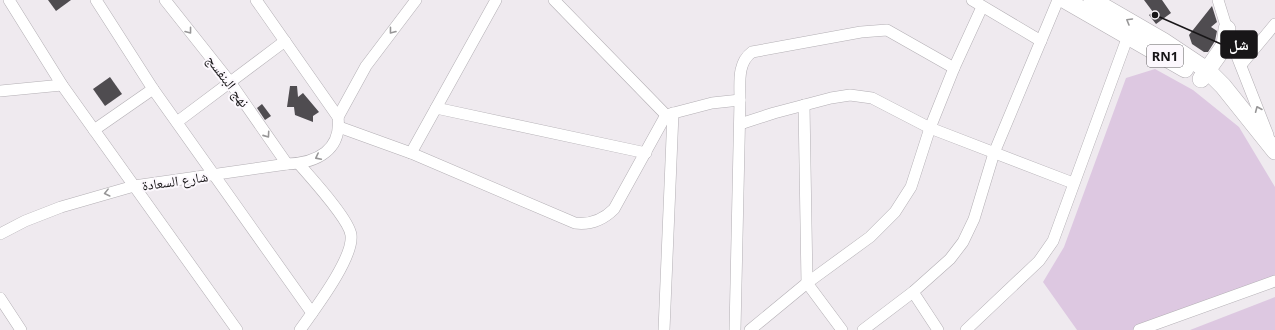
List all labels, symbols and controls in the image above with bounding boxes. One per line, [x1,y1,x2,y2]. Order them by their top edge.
one-way arrow [1126,19,1133,26]
one-way arrow [185,26,192,33]
one-way arrow [390,26,397,33]
callout: شل [1221,31,1257,58]
text: شل [1229,34,1249,54]
road number: RN1 [1147,45,1183,67]
street label: نهج البنفسج [202,51,254,111]
one-way arrow [1254,106,1262,113]
one-way arrow [262,131,270,138]
one-way arrow [314,152,322,160]
street label: شارع السعادة [141,166,209,196]
one-way arrow [104,189,111,197]

